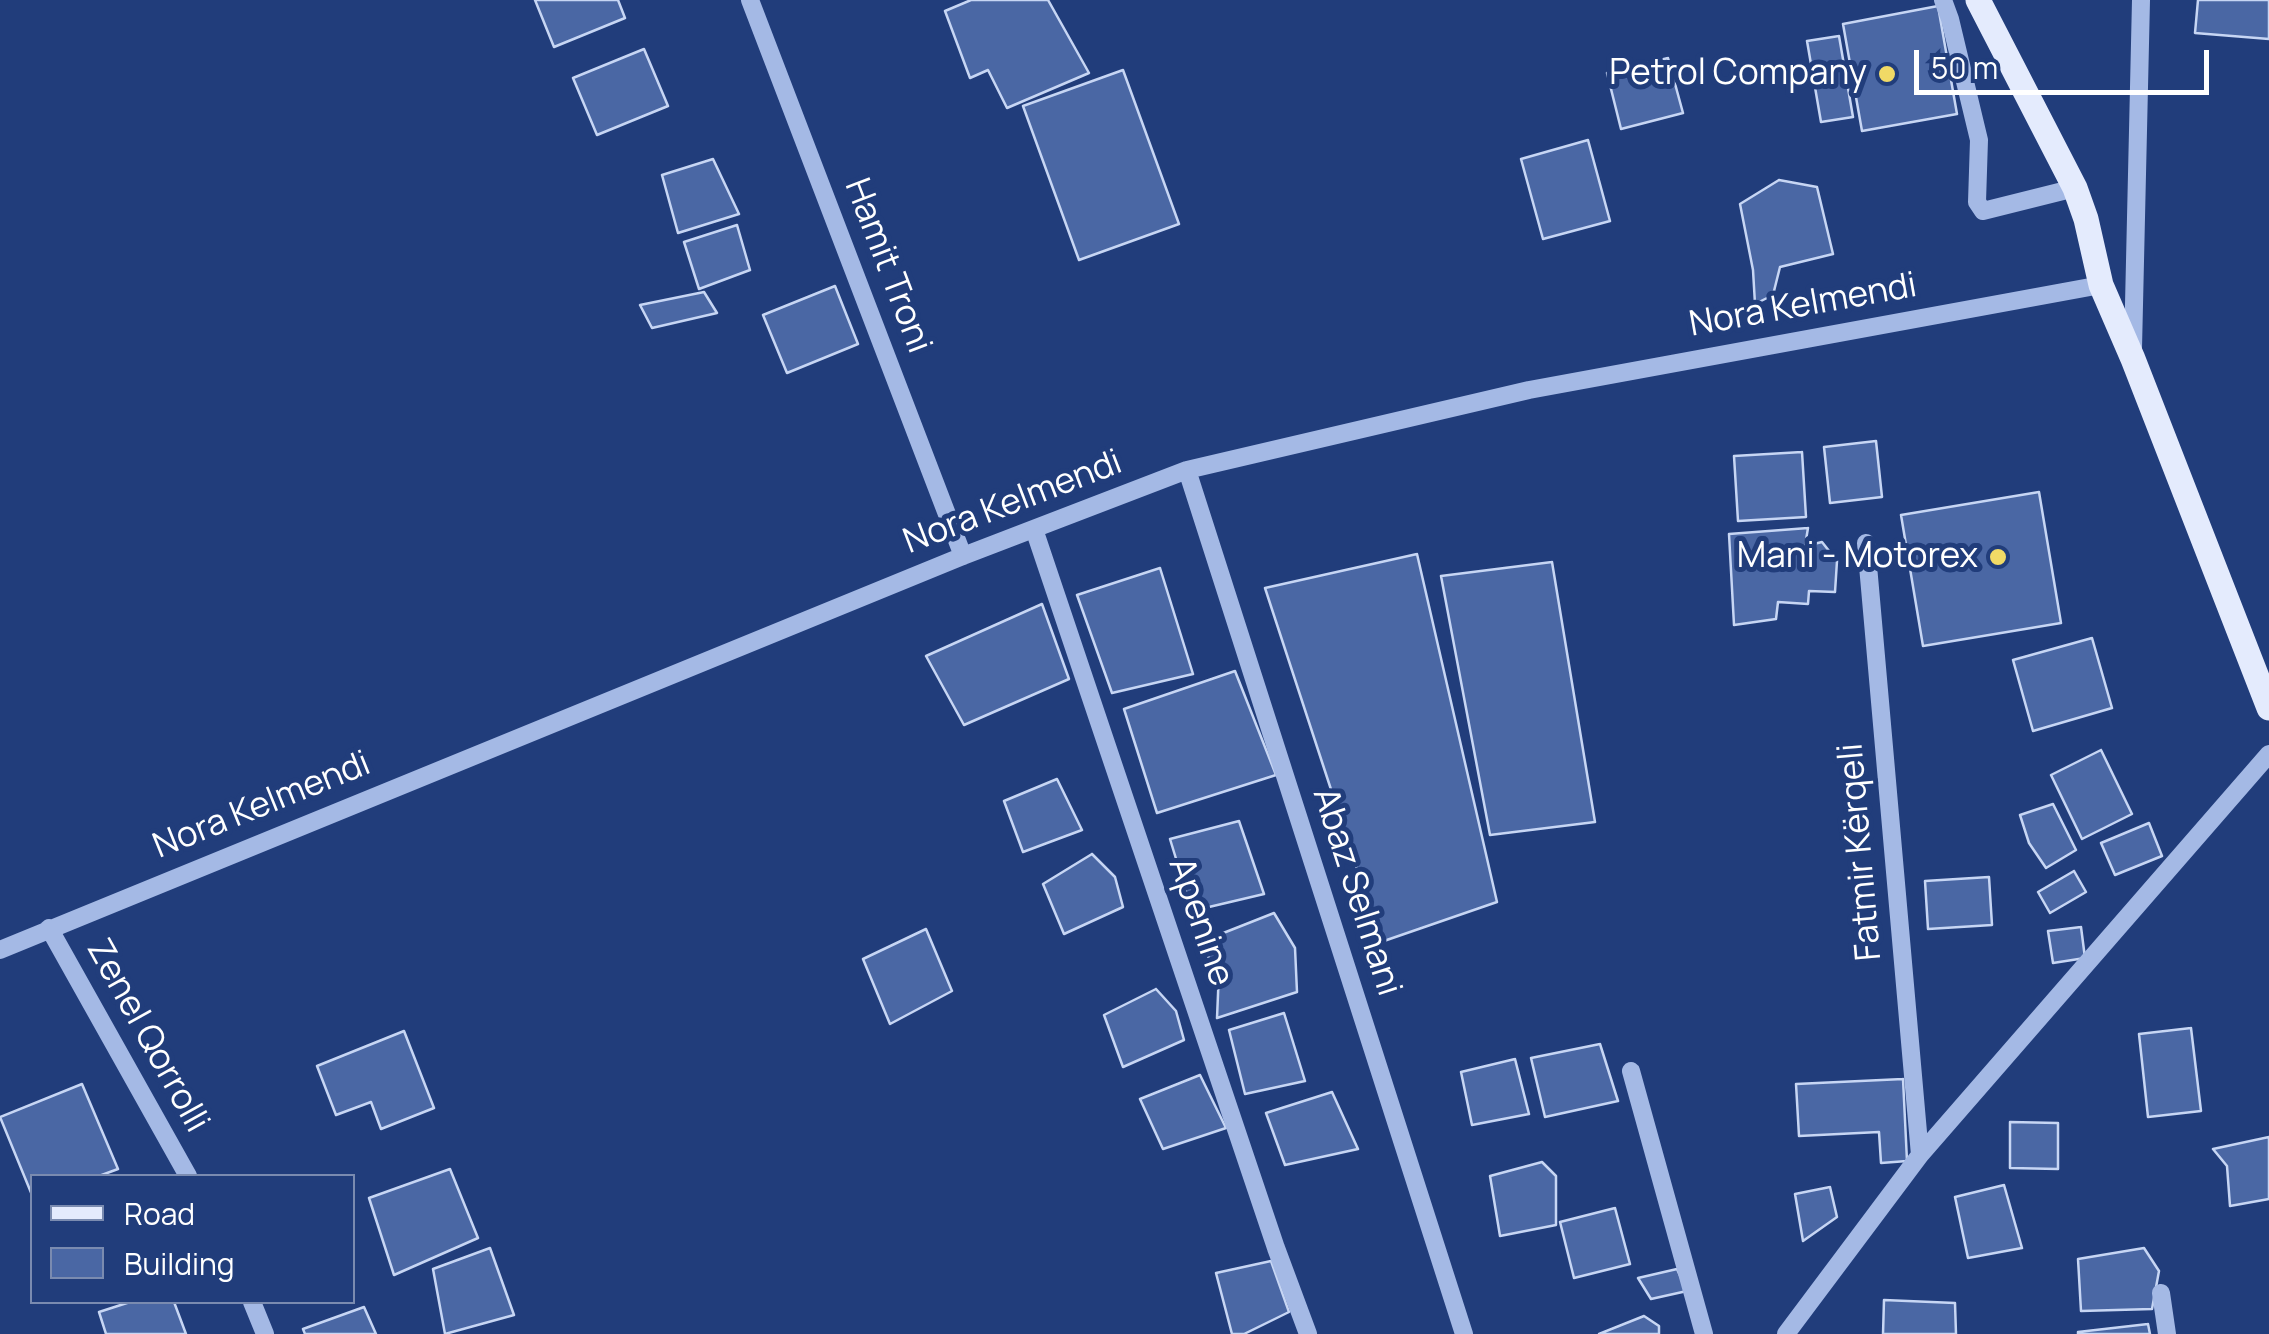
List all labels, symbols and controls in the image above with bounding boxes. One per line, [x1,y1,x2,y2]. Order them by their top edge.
scale bar [1919,30,2214,92]
text: 50 m [1931,47,1998,88]
place label: Petrol Company [1609,53,1867,95]
marker: Petrol Company [1876,63,1898,85]
street label: Hamit Troni [835,173,939,359]
street label: Nora Kelmendi [1686,265,1920,347]
street label: Nora Kelmendi [898,442,1128,564]
place label: Mani - Motorex [1737,536,1978,578]
marker: Mani - Motorex [1987,546,2009,568]
street label: Fatmir Kërqeli [1831,741,1891,963]
street label: Nora Kelmendi [147,743,377,869]
street label: Abaz Selmani [1303,783,1409,1001]
street label: Apenine [1159,852,1241,992]
street label: Zenel Qorrolli [77,932,217,1140]
legend [30,1174,355,1304]
text: Road [124,1193,195,1234]
text: Building [124,1243,235,1284]

